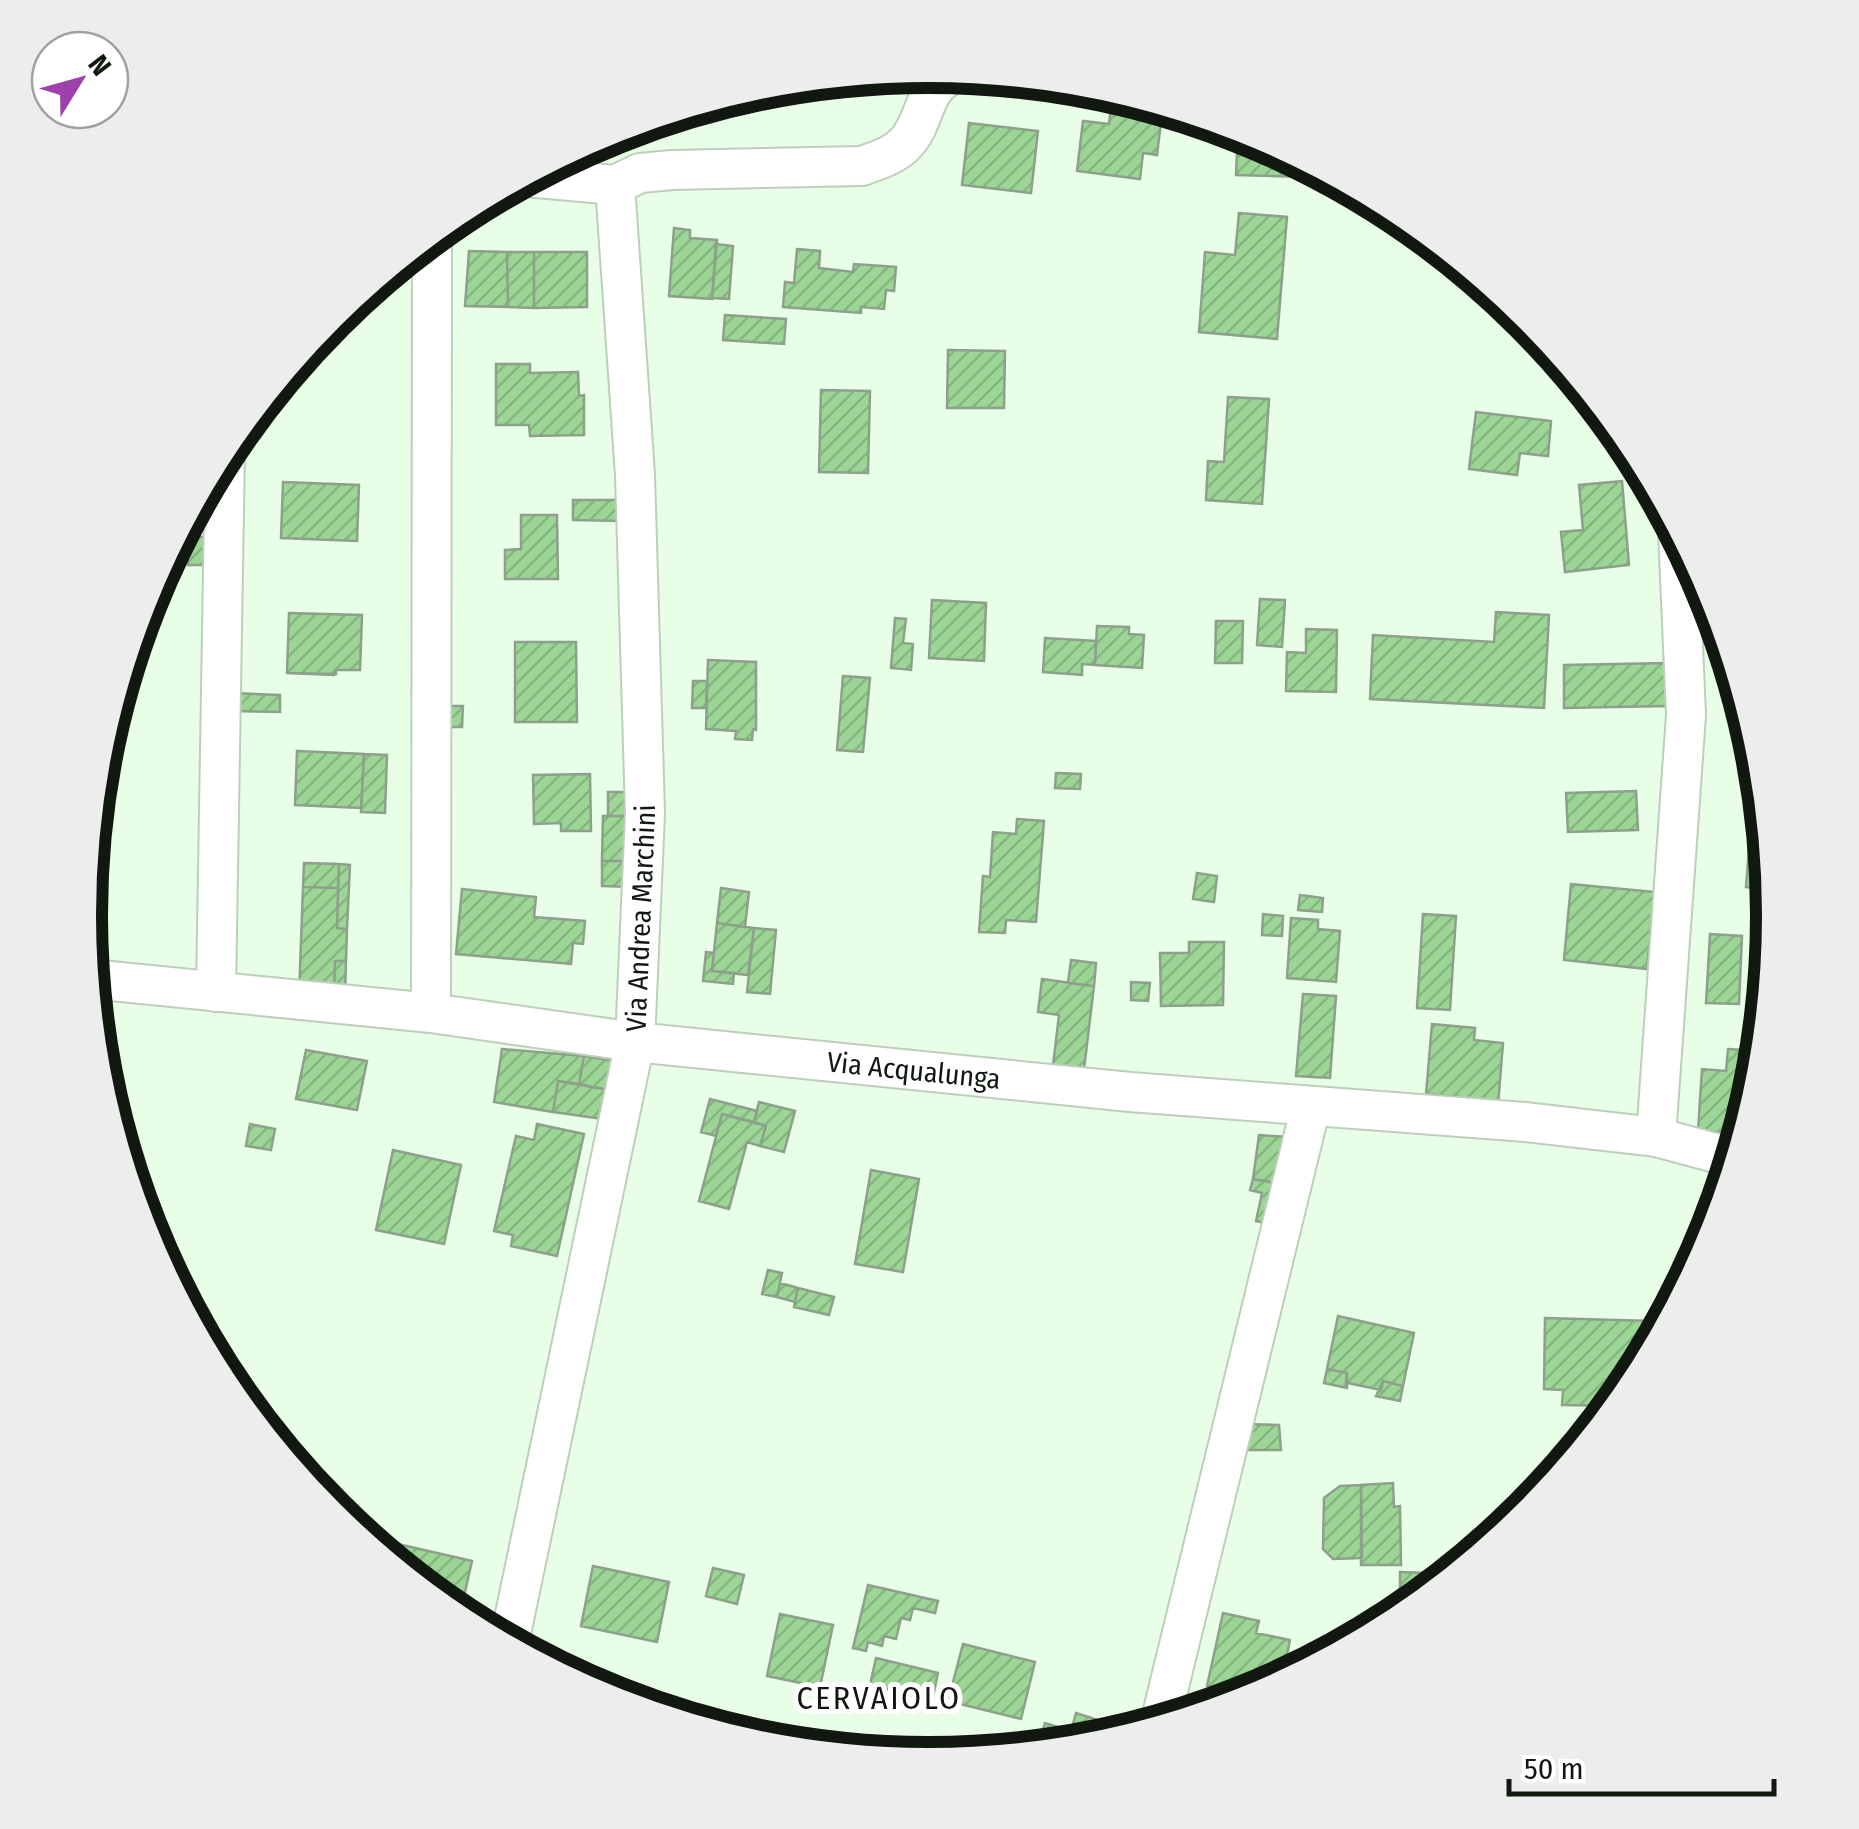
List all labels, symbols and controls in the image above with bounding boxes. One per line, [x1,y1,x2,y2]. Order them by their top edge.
north arrow [30,30,130,130]
text: N [81,49,118,82]
street label: Via Andrea Marchini [619,804,662,1033]
street label: Via Acqualunga [825,1045,1002,1096]
district label: CERVAIOLO [797,1679,961,1717]
scale bar [1509,1734,1774,1796]
text: 50 m [1524,1751,1584,1787]

